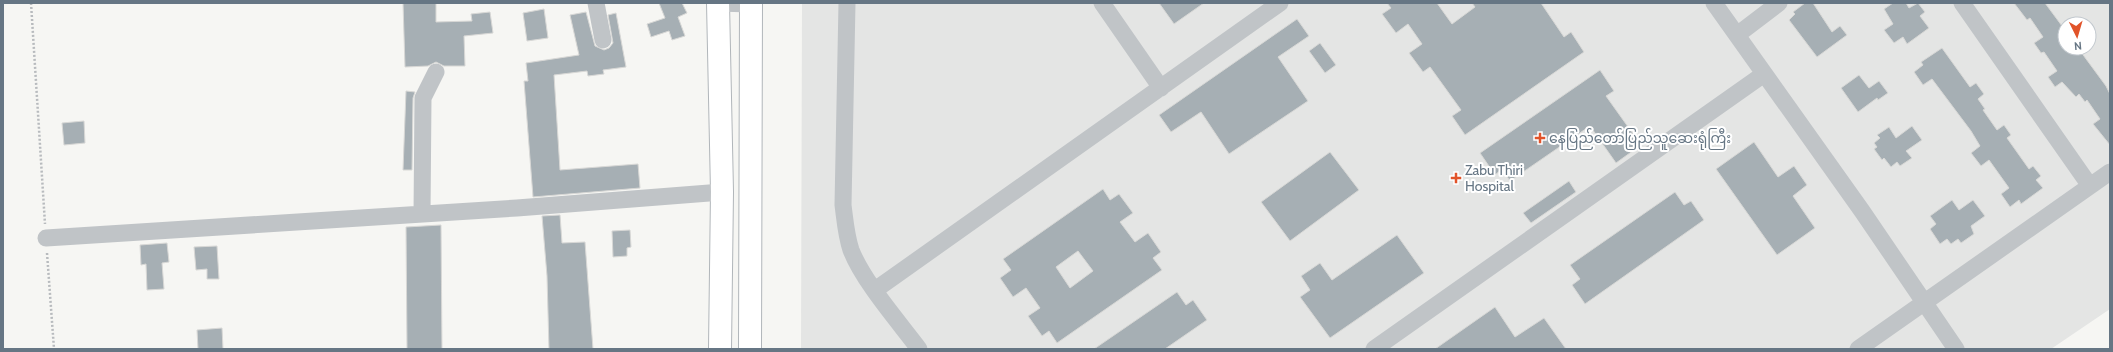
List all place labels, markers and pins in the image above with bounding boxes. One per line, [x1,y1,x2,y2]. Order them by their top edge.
place label: နေပြည်တော်ပြည်သူဆေးရုံကြီး [1549,128,1731,150]
marker: နေပြည်တော်ပြည်သူဆေးရုံကြီး [1534,132,1546,144]
place label: Zabu Thiri Hospital [1465,161,1523,195]
marker: Zabu Thiri Hospital [1450,172,1462,184]

